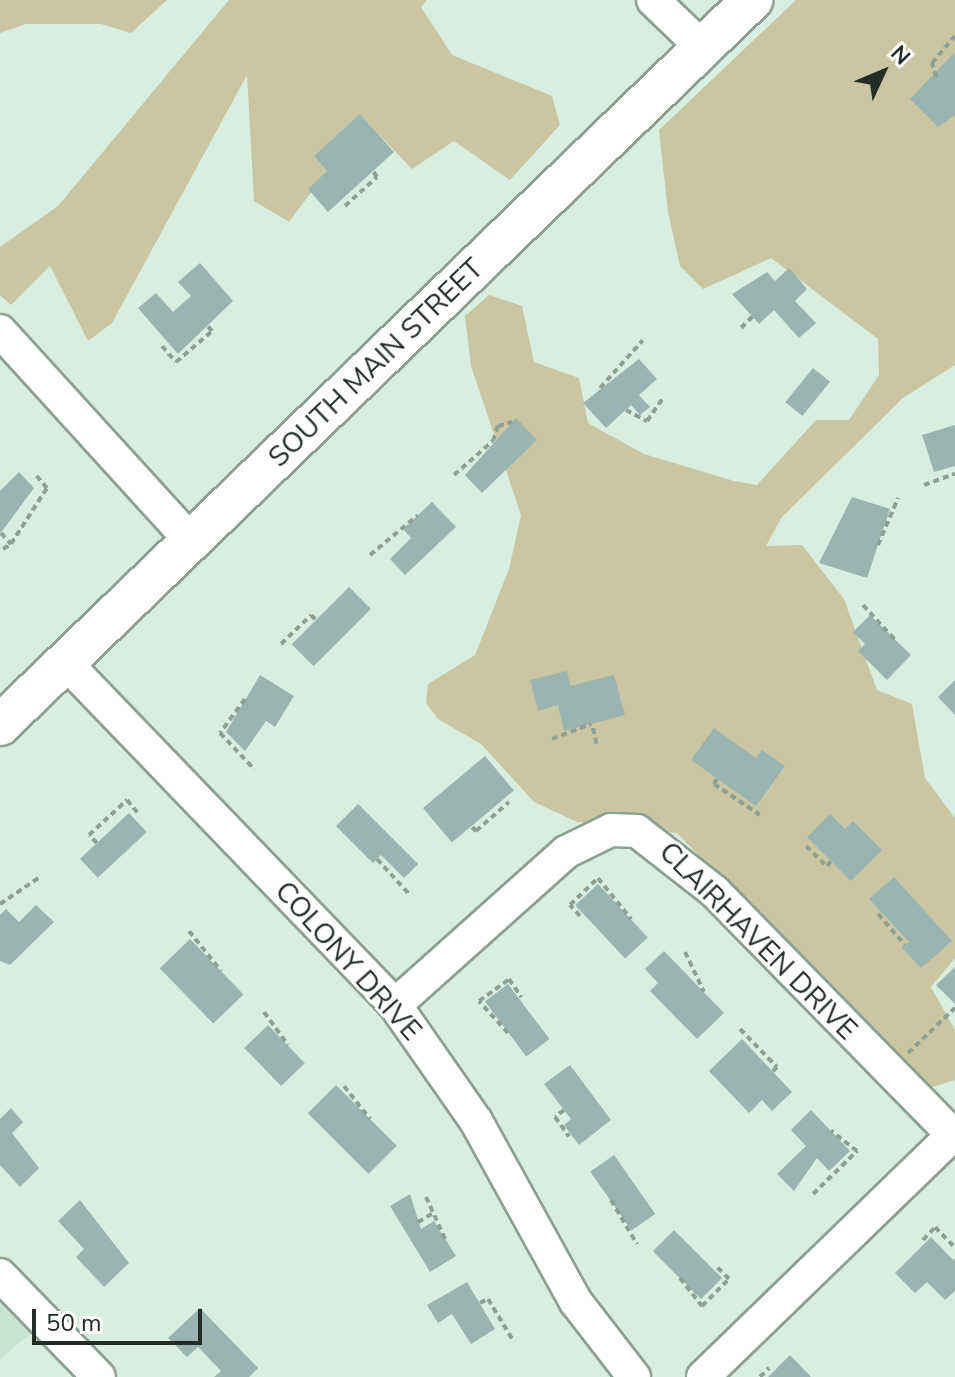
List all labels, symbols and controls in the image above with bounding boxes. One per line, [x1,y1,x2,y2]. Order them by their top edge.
north arrow [843,32,923,112]
text: N [884,39,917,72]
street label: SOUTH MAIN STREET [262,252,490,474]
street label: CLAIRHAVEN DRIVE [652,835,864,1047]
street label: COLONY DRIVE [268,875,428,1047]
scale bar [36,1293,206,1343]
text: 50 m [46,1307,102,1339]

